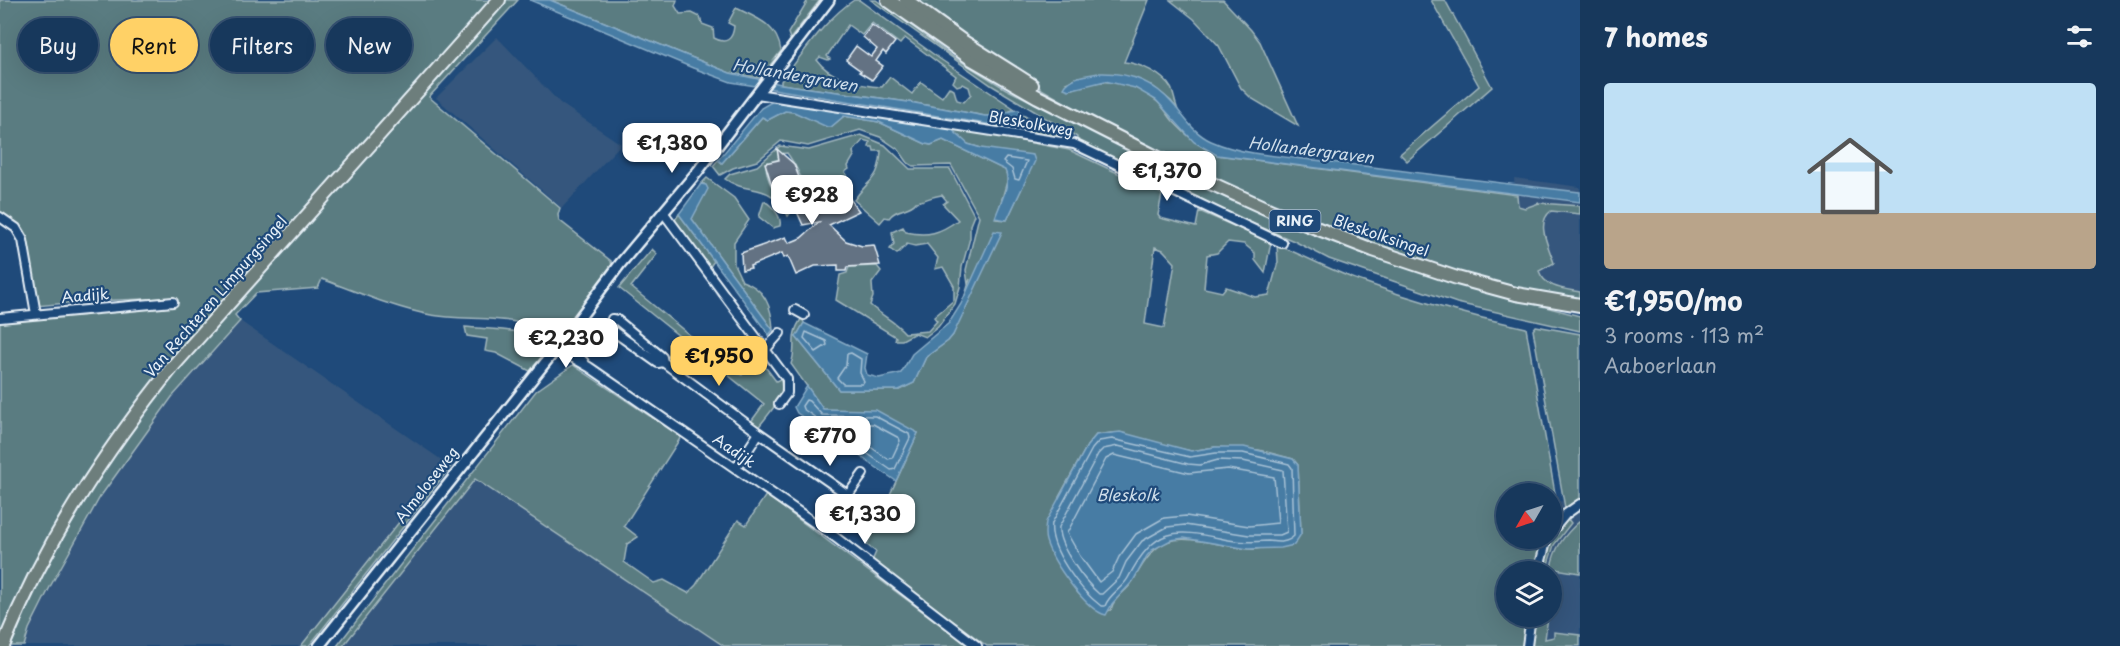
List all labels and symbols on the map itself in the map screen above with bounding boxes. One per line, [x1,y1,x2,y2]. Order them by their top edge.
water label: Hollandergraven [731,51,861,97]
street label: Bleskolkweg [987,104,1076,141]
pin: €1,380 [623,123,721,174]
water label: Hollandergraven [1247,129,1377,169]
pin: €1,370 [1118,151,1216,202]
pin: €928 [776,175,848,226]
street label: Bleskolksingel [1331,208,1432,262]
street label: Van Rechteren Limpurgsingel [138,210,292,382]
road number: RING [1270,210,1320,232]
street label: Aadijk [60,281,110,308]
pin: €2,230 [517,318,615,369]
pin: €1,950 [670,336,768,387]
pin: €770 [794,416,866,467]
street label: Aadijk [709,427,761,473]
street label: Almeloseweg [389,441,463,527]
water label: Bleskolk [1097,482,1160,506]
north arrow [1496,483,1562,549]
pin: €1,330 [816,494,914,545]

